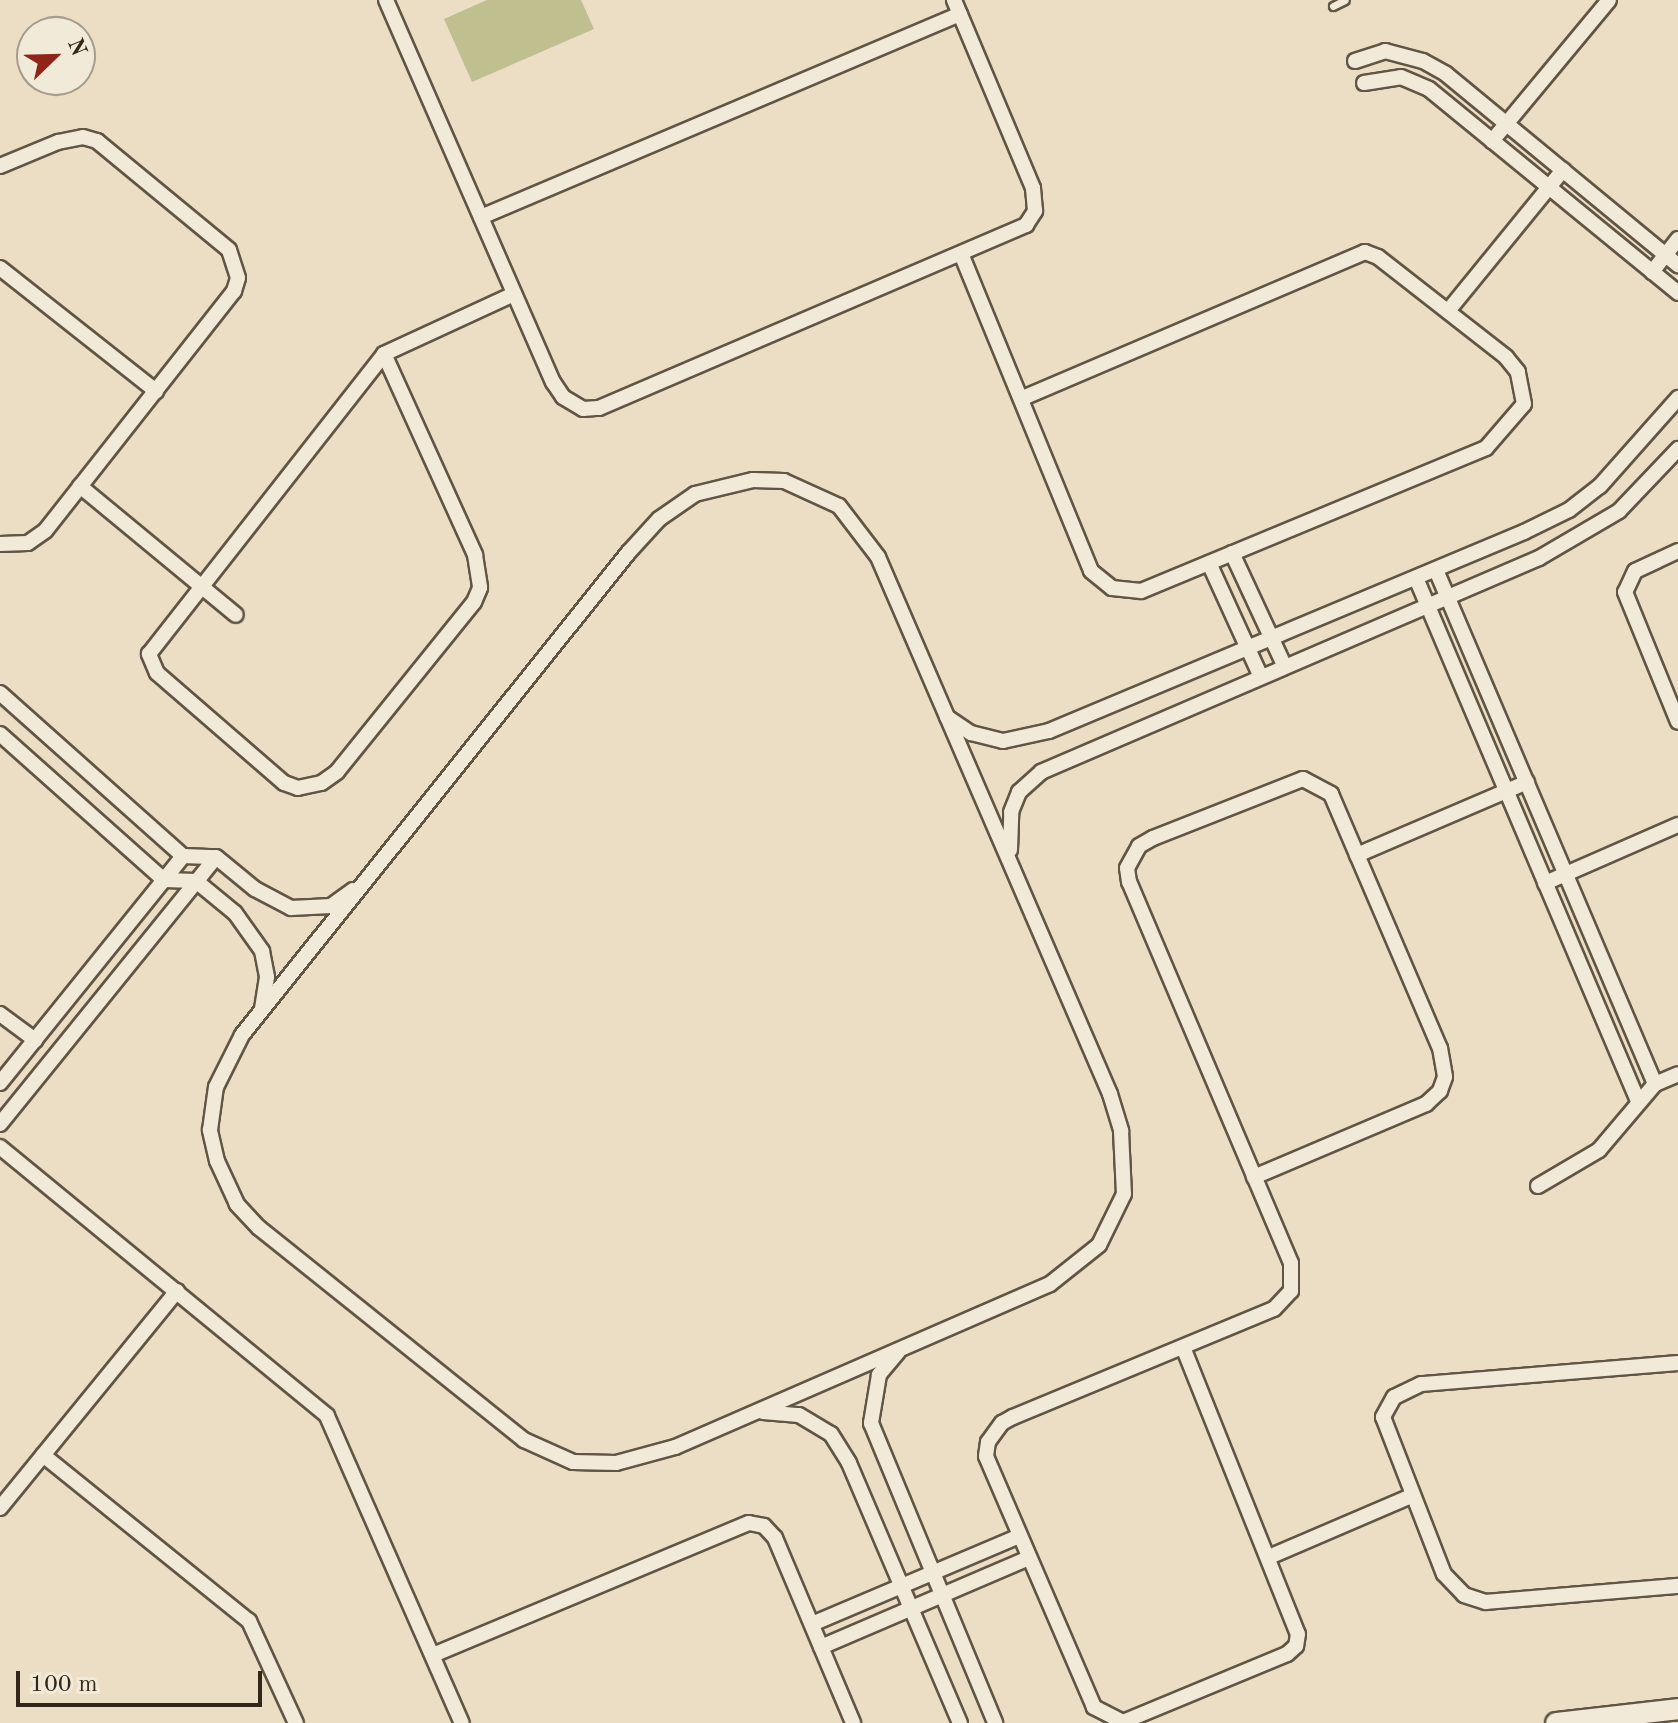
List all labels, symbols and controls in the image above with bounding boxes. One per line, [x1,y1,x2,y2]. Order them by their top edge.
north arrow [16,16,96,96]
text: N [63,35,90,59]
scale bar [20,1655,266,1705]
text: 100 m [30,1673,98,1697]

